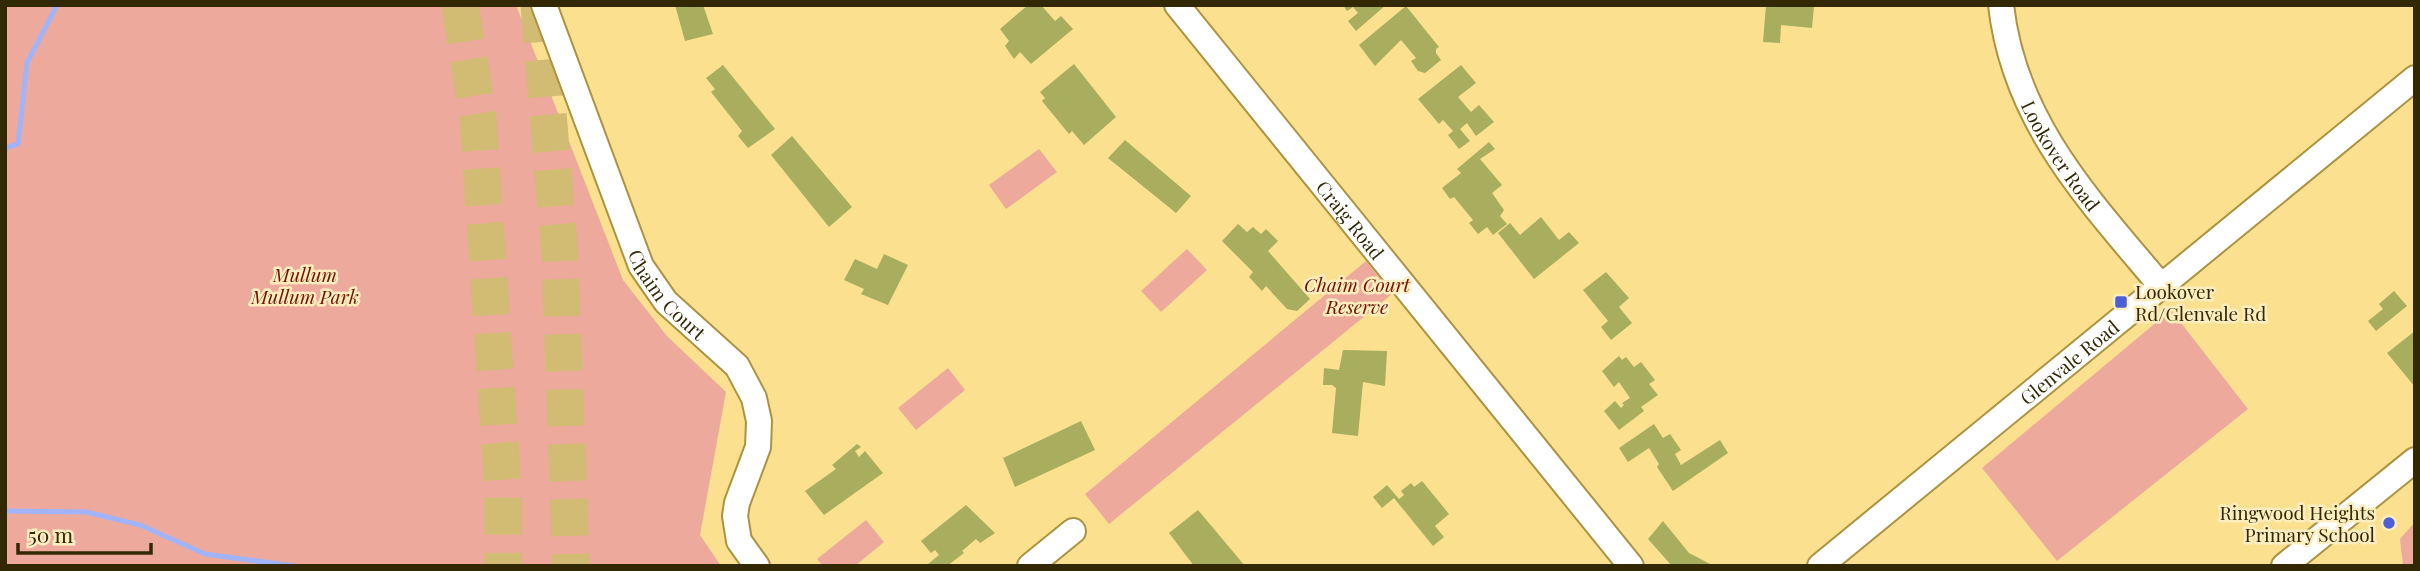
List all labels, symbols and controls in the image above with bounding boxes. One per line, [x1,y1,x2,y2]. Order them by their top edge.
street label: Lookover Road [2016,96,2106,216]
street label: Craig Road [1311,175,1390,265]
street label: Chaim Court [623,246,712,345]
park label: Mullum Mullum Park [250,261,359,309]
park label: Chaim Court Reserve [1304,271,1412,319]
place label: Lookover Rd/Glenvale Rd [2135,278,2266,326]
marker: Lookover Rd/Glenvale Rd [2113,294,2129,310]
street label: Glenvale Road [2014,313,2124,410]
place label: Ringwood Heights Primary School [2219,499,2376,547]
scale bar [18,512,150,556]
marker: Ringwood Heights Primary School [2381,515,2397,531]
text: 50 m [28,520,74,548]

